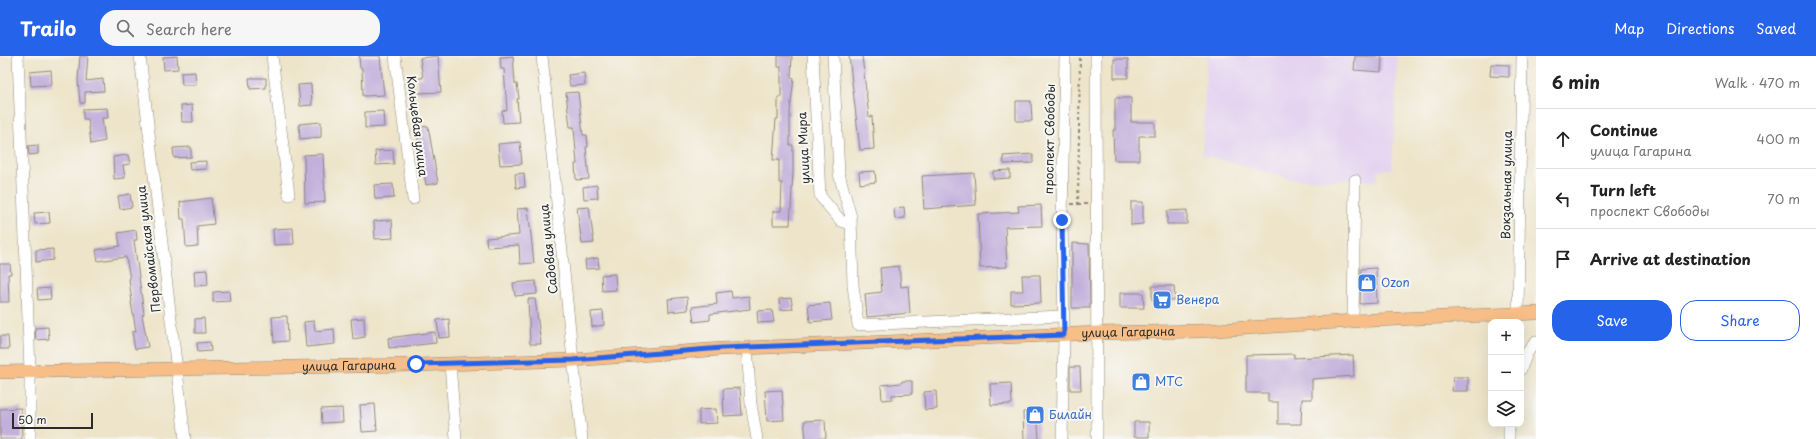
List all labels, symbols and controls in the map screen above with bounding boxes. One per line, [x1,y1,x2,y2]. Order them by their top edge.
search box [100,10,380,46]
text: Trailo [20,14,76,42]
icon: search [114,17,136,39]
text: Search here [146,17,232,40]
text: Map [1614,18,1644,39]
text: Directions [1666,18,1734,39]
text: Saved [1756,18,1796,39]
text: 6 min [1552,69,1600,95]
text: Walk · 470 m [1715,73,1800,92]
street label: Кольцевая улица [403,74,433,178]
street label: проспект Свободы [1039,84,1059,194]
street label: улица Мира [792,111,814,185]
text: Continue [1590,118,1658,141]
icon: ahead [1552,128,1574,150]
text: 400 m [1757,129,1800,148]
street label: Вокзальная улица [1496,130,1516,240]
text: улица Гагарина [1590,141,1692,160]
text: Turn left [1590,178,1656,201]
street label: Первомайская улица [131,184,165,313]
icon: left [1552,188,1574,210]
text: 70 m [1767,189,1800,208]
text: проспект Свободы [1590,201,1710,220]
street label: Садовая улица [534,203,562,295]
route end [1053,211,1071,229]
text: Arrive at destination [1590,247,1751,270]
icon: arrive [1552,248,1574,270]
shop icon: Ozon [1356,272,1378,294]
place label: Ozon [1381,273,1410,291]
supermarket icon: Венера [1151,289,1173,311]
place label: Венера [1176,290,1220,308]
button: Save [1552,300,1672,341]
button: Share [1680,300,1800,341]
map controls [1488,319,1524,427]
button: + [1488,319,1524,355]
street label: улица Гагарина [1081,321,1176,342]
street label: улица Гагарина [302,355,396,375]
route start [407,355,425,373]
button: − [1488,355,1524,391]
shop icon: МТС [1130,371,1152,393]
place label: МТС [1155,372,1183,390]
button: layers [1488,391,1524,427]
shop icon: Билайн [1024,404,1046,426]
place label: Билайн [1049,405,1092,423]
scale bar [12,411,93,430]
text: 50 m [18,411,47,428]

